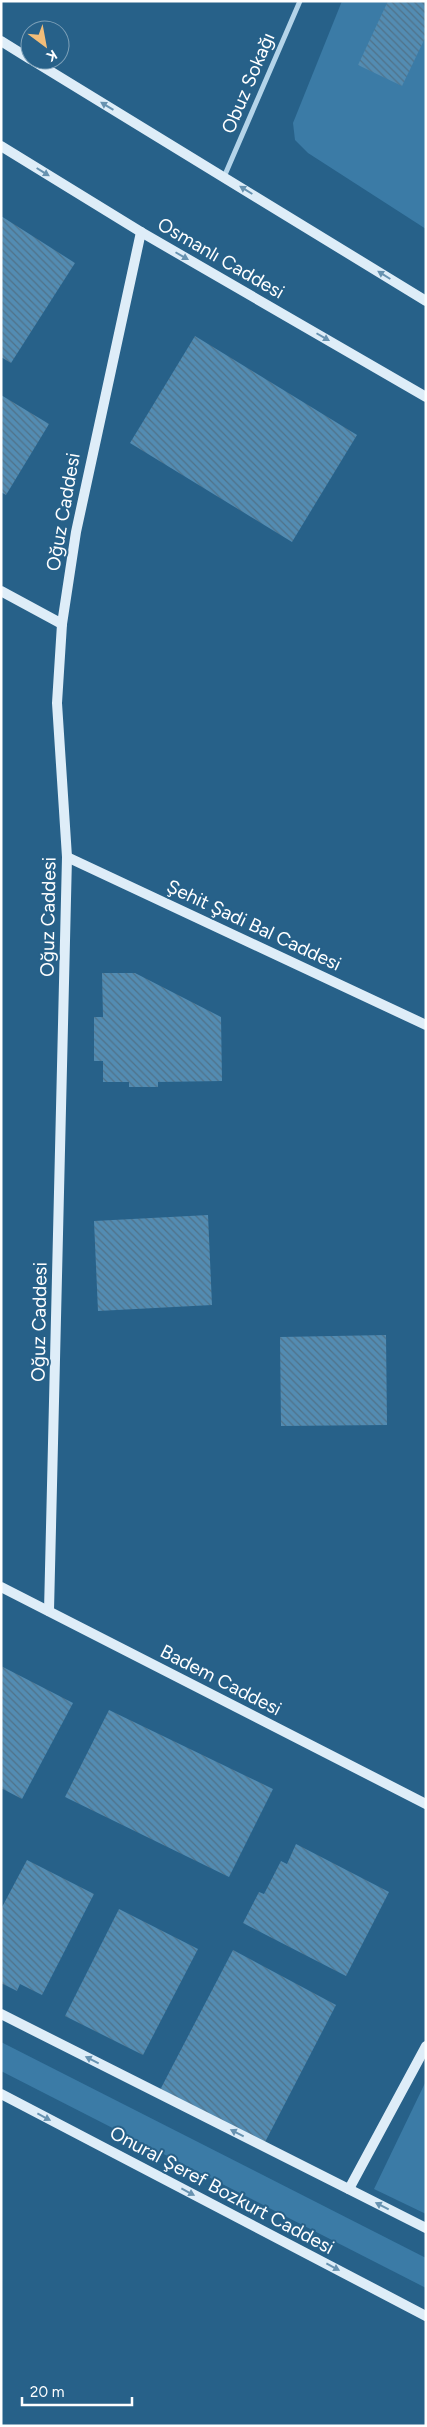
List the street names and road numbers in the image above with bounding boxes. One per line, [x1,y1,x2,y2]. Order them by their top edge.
street label: Obuz Sokağı [216,29,280,137]
street label: Osmanlı Caddesi [153,212,289,304]
street label: Oğuz Caddesi [41,451,85,573]
street label: Oğuz Caddesi [35,857,61,977]
street label: Şehit Şadi Bal Caddesi [163,874,345,976]
street label: Oğuz Caddesi [26,1262,52,1382]
street label: Badem Caddesi [157,1640,285,1720]
street label: Onural Şeref Bozkurt Caddesi [106,2121,338,2259]

